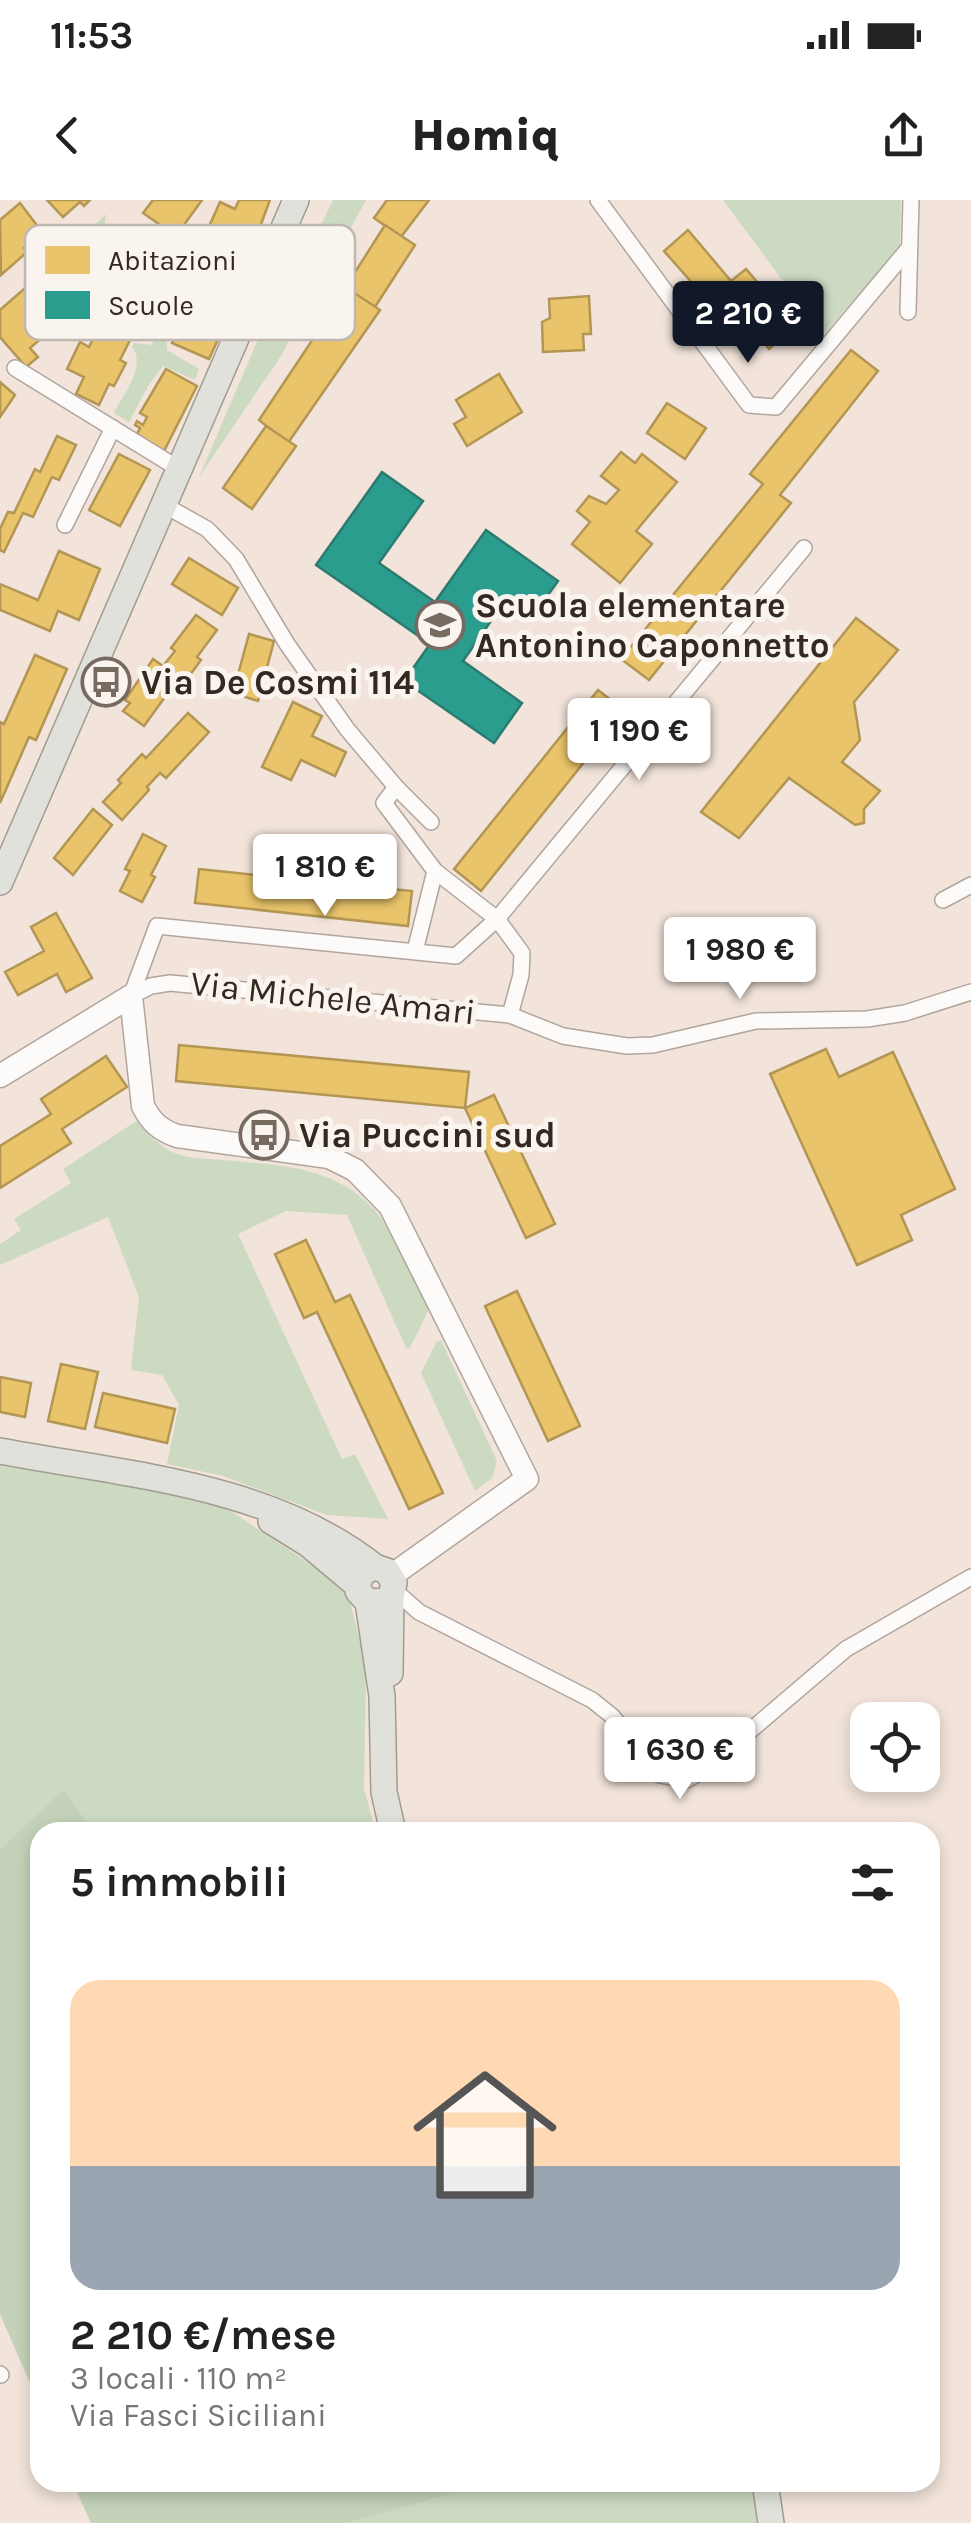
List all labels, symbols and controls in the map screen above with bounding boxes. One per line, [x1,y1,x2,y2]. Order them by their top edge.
text: 11:53 [50,13,133,58]
icon: back [40,108,95,163]
icon: share [876,108,931,163]
text: Homiq [411,109,560,161]
legend [25,225,355,340]
text: Abitazioni [108,244,237,277]
pin: 2 210 € [656,281,840,366]
text: Scuole [108,289,194,322]
text: 2 210 € [695,295,801,332]
place label: Scuola elementare Antonino Caponnetto [475,585,829,666]
school or university icon: Scuola elementare Antonino Caponnetto [414,599,466,651]
bus stop icon: Via De Cosmi 114 [80,656,132,708]
place label: Via De Cosmi 114 [141,662,414,703]
pin: 1 190 € [547,698,731,783]
text: 1 190 € [589,712,689,749]
pin: 1 810 € [233,834,417,919]
text: 1 810 € [275,848,375,885]
pin: 1 980 € [648,917,832,1002]
text: 1 980 € [686,931,794,968]
street label: Via Michele Amari [189,963,477,1033]
bus stop icon: Via Puccini sud [238,1109,290,1161]
place label: Via Puccini sud [299,1115,556,1156]
map controls [850,1702,940,1792]
button: locate [850,1702,940,1792]
pin: 1 630 € [588,1717,772,1802]
text: 1 630 € [626,1731,734,1768]
icon: filters [845,1855,900,1910]
text: 5 immobili [70,1857,288,1907]
icon: home [395,2045,575,2225]
text: 2 210 €/mese [70,2310,337,2360]
text: 3 locali · 110 m² [70,2360,287,2397]
text: Via Fasci Siciliani [70,2397,327,2434]

